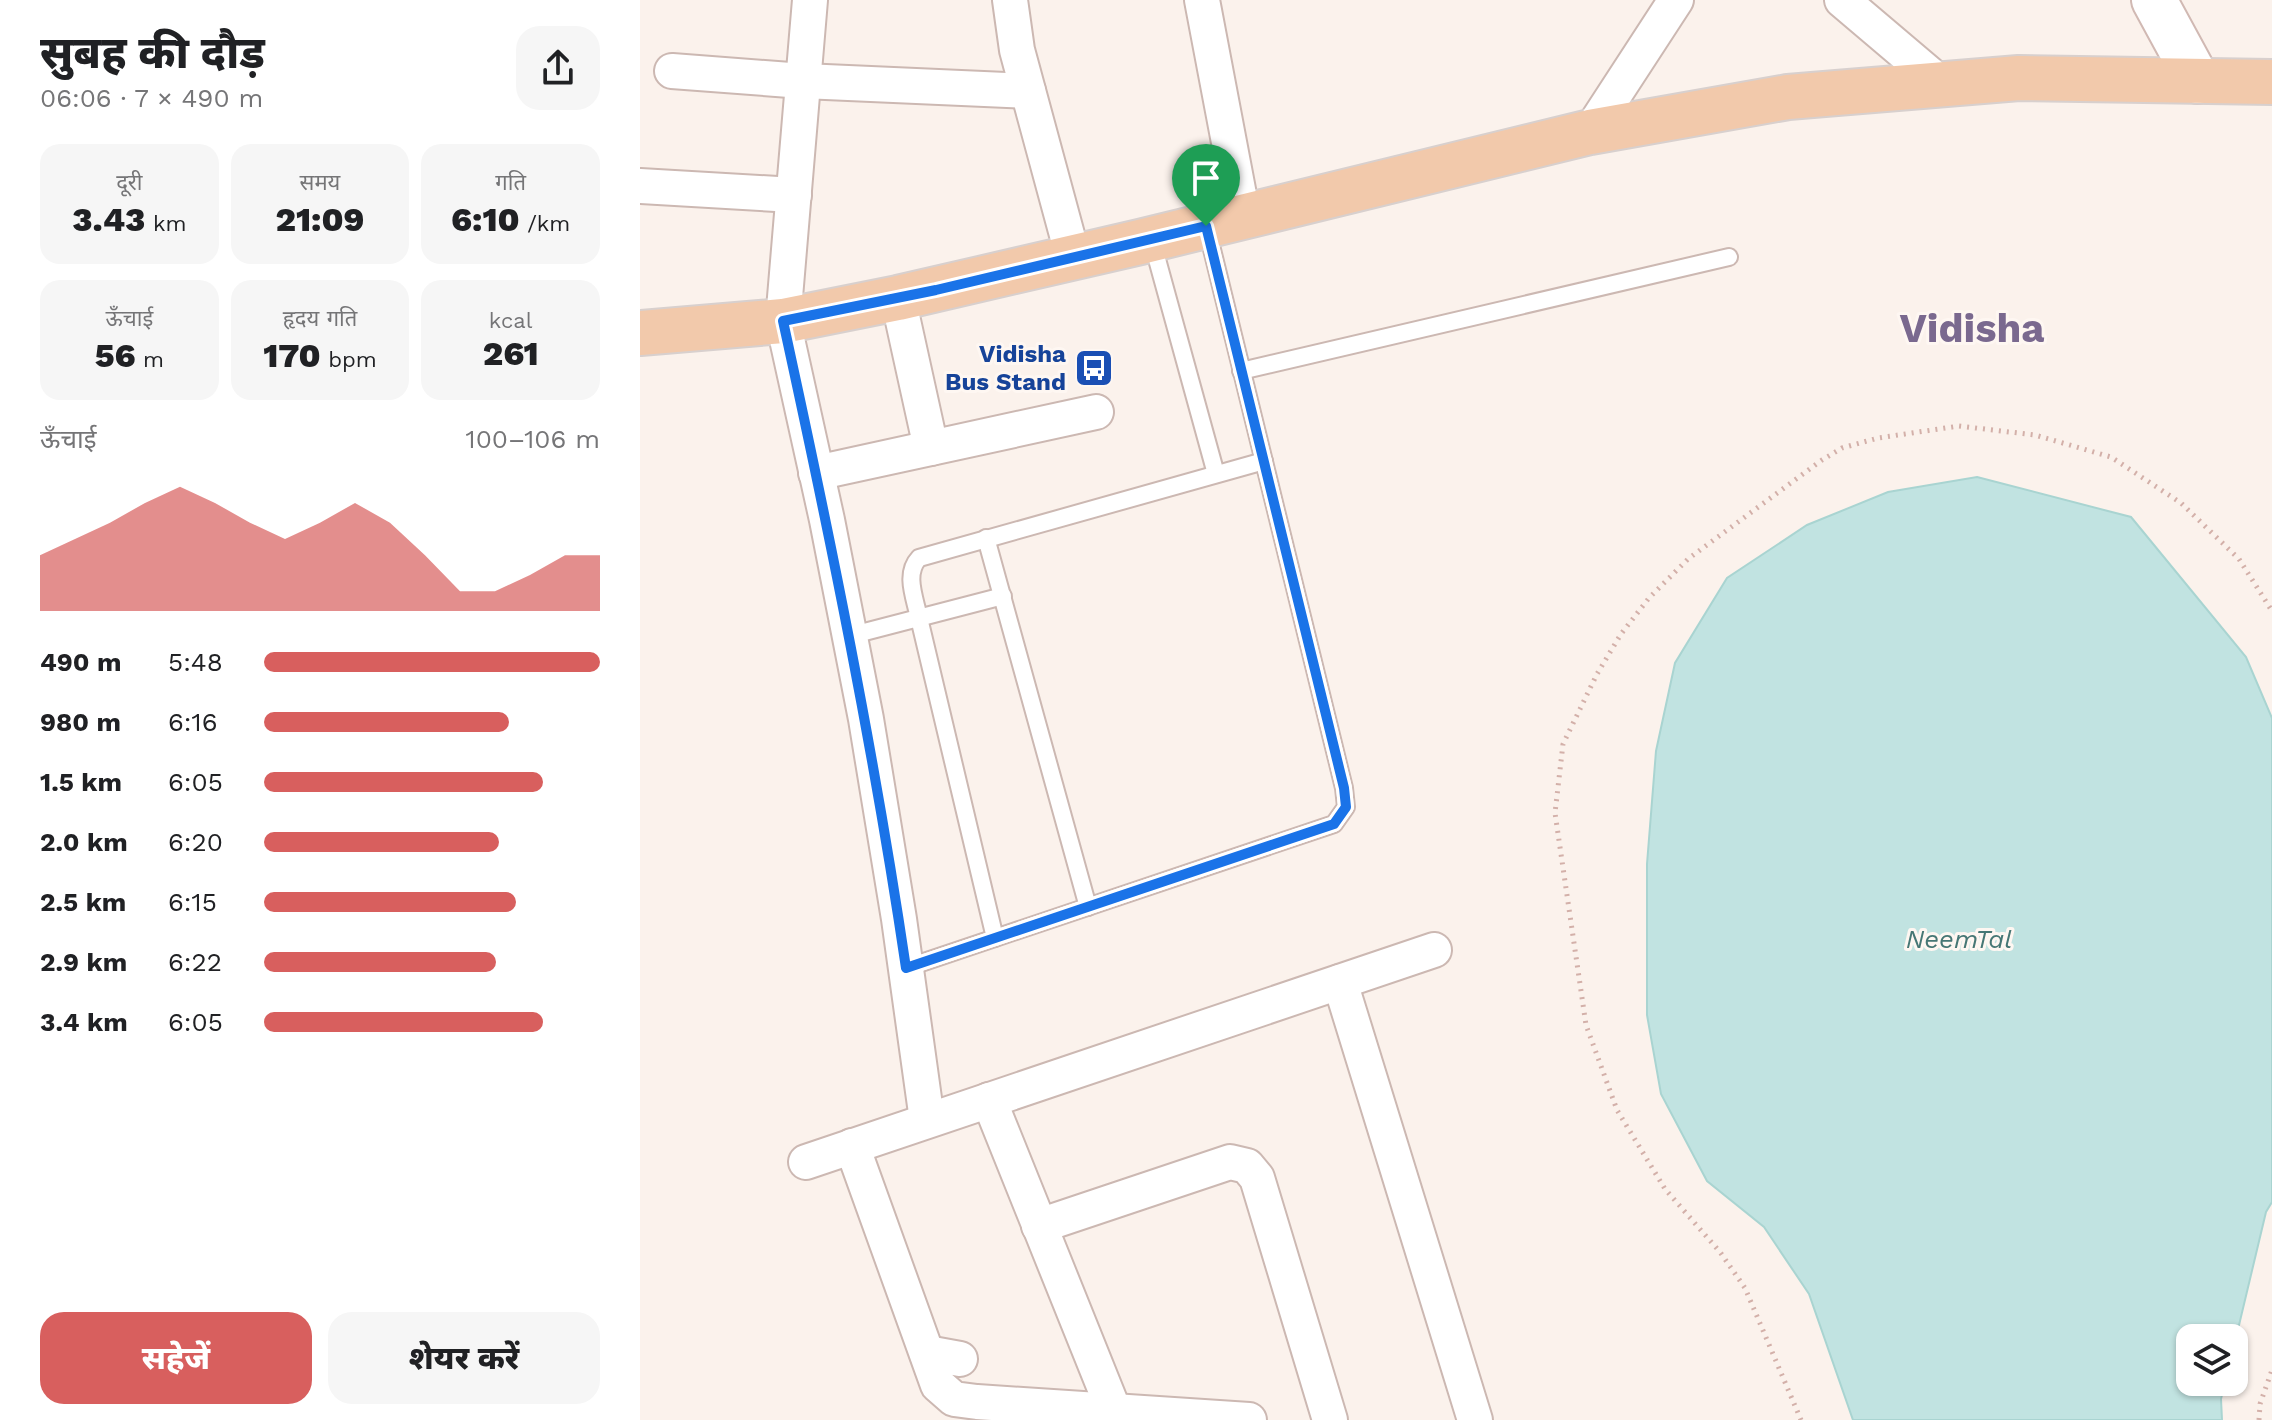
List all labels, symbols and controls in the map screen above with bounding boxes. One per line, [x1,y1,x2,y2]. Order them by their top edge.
button: share [516,26,600,110]
text: सुबह की दौड़ [40,27,265,79]
text: 06:06 · 7 × 490 m [40,83,263,113]
pin [1172,144,1240,226]
icon: arrive [1184,156,1228,200]
text: दूरी [116,170,143,195]
text: समय [300,170,340,195]
text: गति [495,170,526,195]
text: 3.43 [72,199,145,239]
text: 21:09 [275,199,365,239]
text: 6:10 [451,199,520,239]
text: km [145,211,186,236]
text: /km [520,211,570,236]
district label: Vidisha [1900,305,2044,352]
text: ऊँचाई [105,306,153,331]
text: हृदय गति [283,306,357,331]
text: kcal [489,308,532,333]
text: 261 [483,333,539,373]
text: 56 [95,335,136,375]
text: 170 [263,335,321,375]
place label: Vidisha Bus Stand [945,340,1066,396]
text: m [136,347,164,372]
text: bpm [321,347,377,372]
bus stop icon: Vidisha Bus Stand [1073,347,1115,389]
text: ऊँचाई [40,424,96,454]
text: 100–106 m [466,424,600,454]
text: 490 m [40,647,121,677]
text: 5:48 [168,647,223,677]
text: 980 m [40,707,121,737]
text: 6:16 [168,707,217,737]
text: 1.5 km [40,767,122,797]
text: 6:05 [168,767,223,797]
text: 2.0 km [40,827,128,857]
text: 6:20 [168,827,223,857]
text: 2.5 km [40,887,126,917]
text: 6:15 [168,887,217,917]
water label: NeemTal [1906,924,2012,954]
text: 2.9 km [40,947,127,977]
text: 6:22 [168,947,222,977]
text: 3.4 km [40,1007,128,1037]
text: 6:05 [168,1007,223,1037]
button: सहेजें [40,1312,312,1404]
button: शेयर करें [328,1312,600,1404]
map controls [2176,1324,2248,1396]
button: layers [2176,1324,2248,1396]

